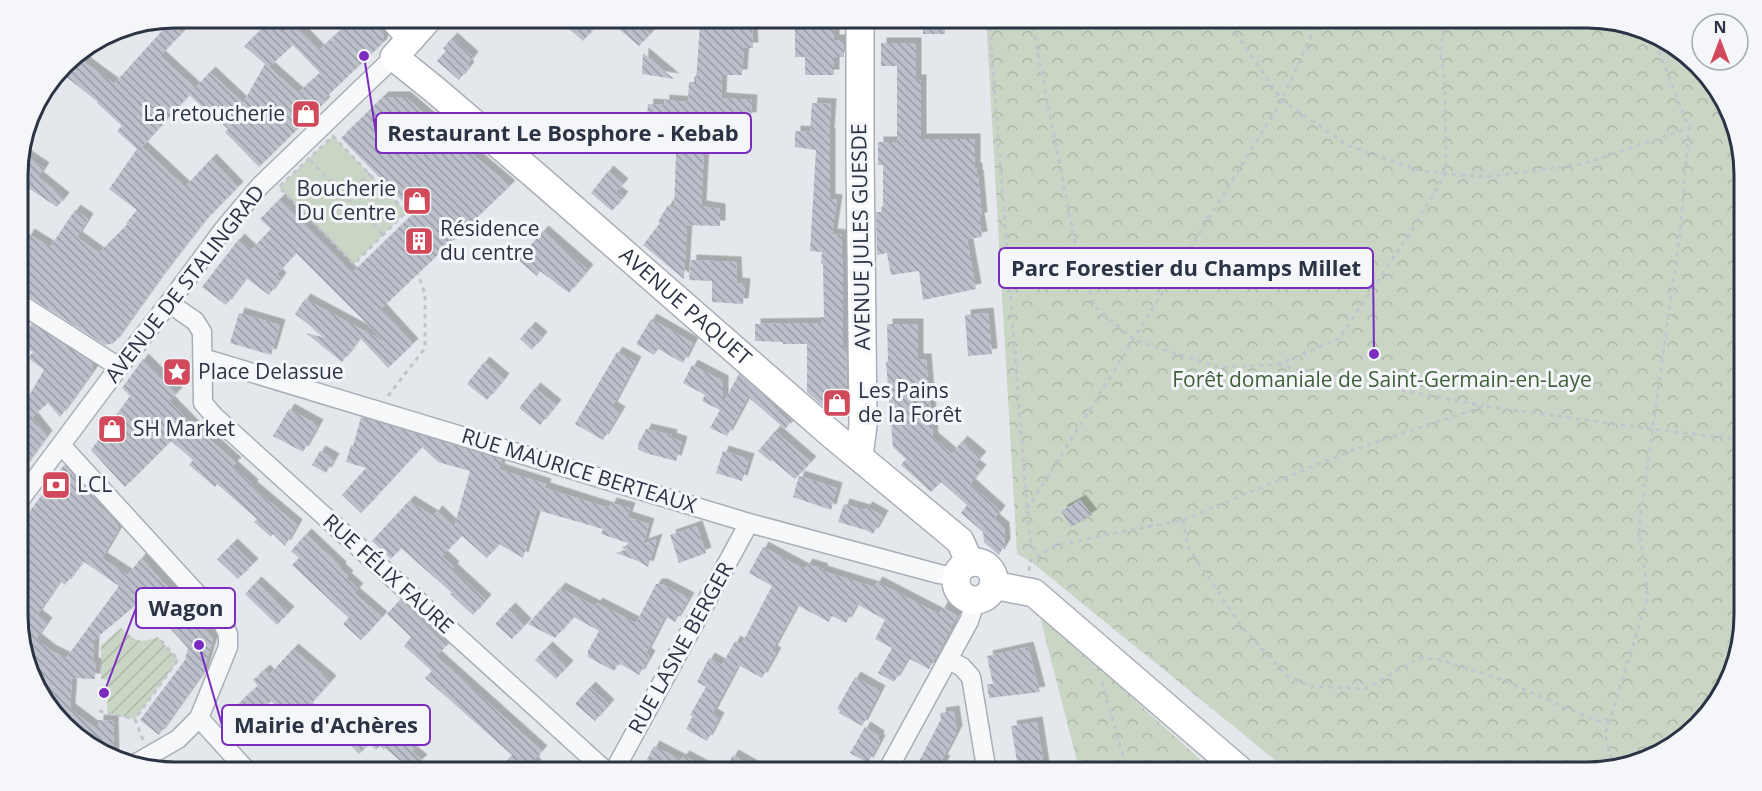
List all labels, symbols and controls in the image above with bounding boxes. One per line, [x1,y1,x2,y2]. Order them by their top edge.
north arrow [1690,12,1750,72]
text: N [1713,16,1727,38]
shop icon: La retoucherie [290,98,322,130]
place label: La retoucherie [143,99,285,127]
callout: Restaurant Le Bosphore - Kebab [376,113,751,153]
text: Restaurant Le Bosphore - Kebab [387,117,739,147]
street label: AVENUE JULES GUESDE [844,123,876,351]
place label: Boucherie Du Centre [297,174,396,226]
street label: AVENUE DE STALINGRAD [98,179,270,388]
shop icon: Boucherie Du Centre [401,185,433,217]
place label: Résidence du centre [440,214,539,266]
building icon: Résidence du centre [403,225,435,257]
street label: AVENUE PAQUET [614,240,758,371]
callout: Parc Forestier du Champs Millet [999,248,1373,288]
text: Parc Forestier du Champs Millet [1011,252,1361,282]
place icon: Place Delassue [161,356,193,388]
place label: Place Delassue [198,357,344,385]
park label: Forêt domaniale de Saint-Germain-en-Laye [1172,365,1592,393]
place label: Les Pains de la Forêt [858,376,962,428]
shop icon: Les Pains de la Forêt [821,387,853,419]
shop icon: SH Market [96,413,128,445]
place label: SH Market [133,414,235,442]
street label: RUE MAURICE BERTEAUX [458,421,701,519]
bank icon: LCL [40,469,72,501]
place label: LCL [77,470,112,498]
street label: RUE FÉLIX FAURE [317,507,460,639]
street label: RUE LASNE BERGER [621,557,739,738]
callout: Wagon [136,588,235,628]
text: Wagon [148,592,224,622]
callout: Mairie d'Achères [222,705,430,745]
text: Mairie d'Achères [234,709,418,739]

